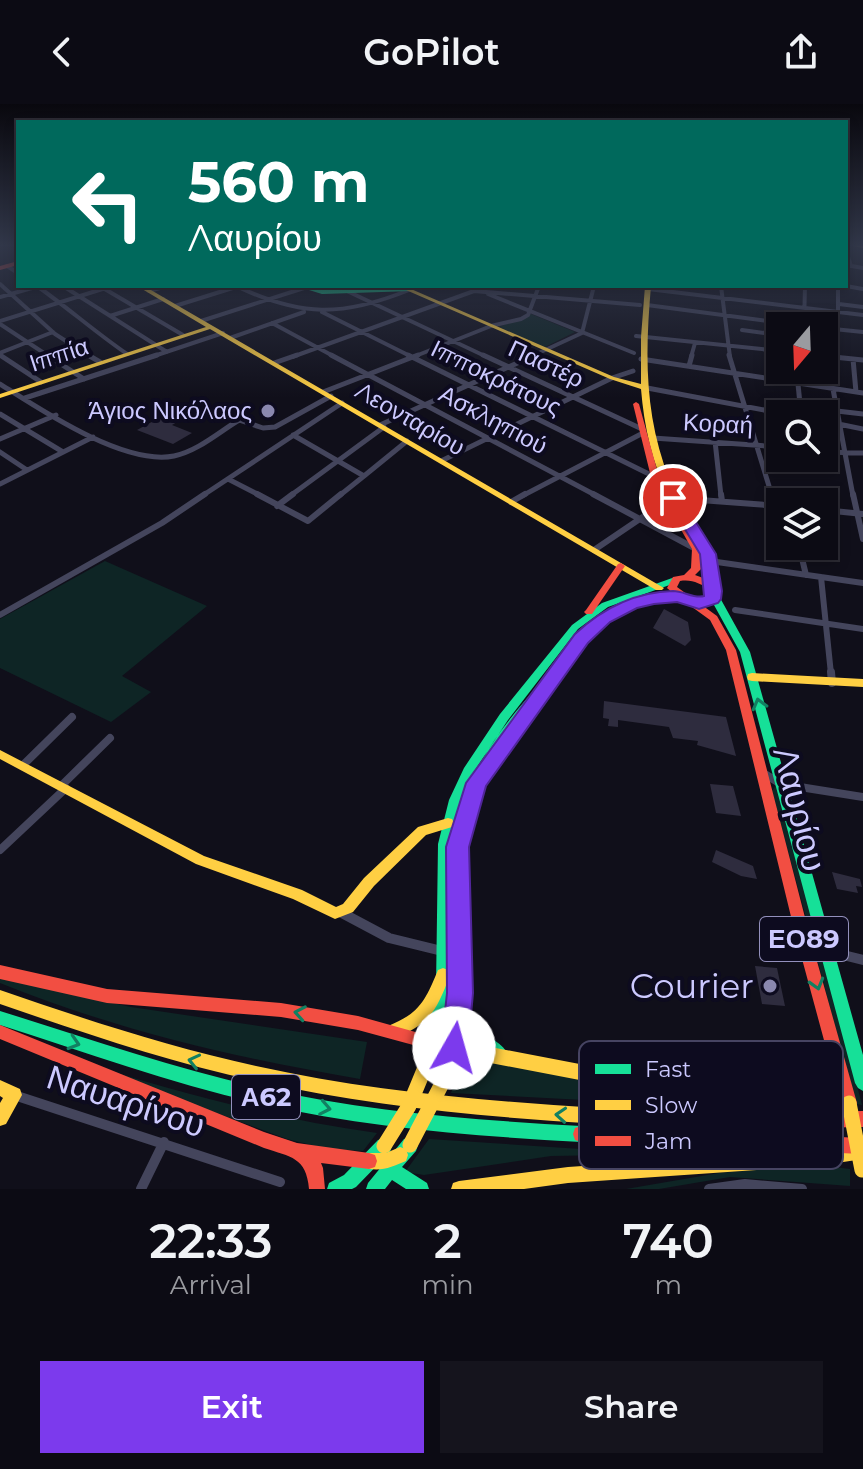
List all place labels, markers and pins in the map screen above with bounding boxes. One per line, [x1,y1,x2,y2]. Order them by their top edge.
place label: Άγιος Νικόλαος [88,396,252,425]
marker: Άγιος Νικόλαος [259,402,277,420]
pin [639,464,707,532]
place label: Courier [630,965,754,1007]
marker: Courier [761,977,779,995]

